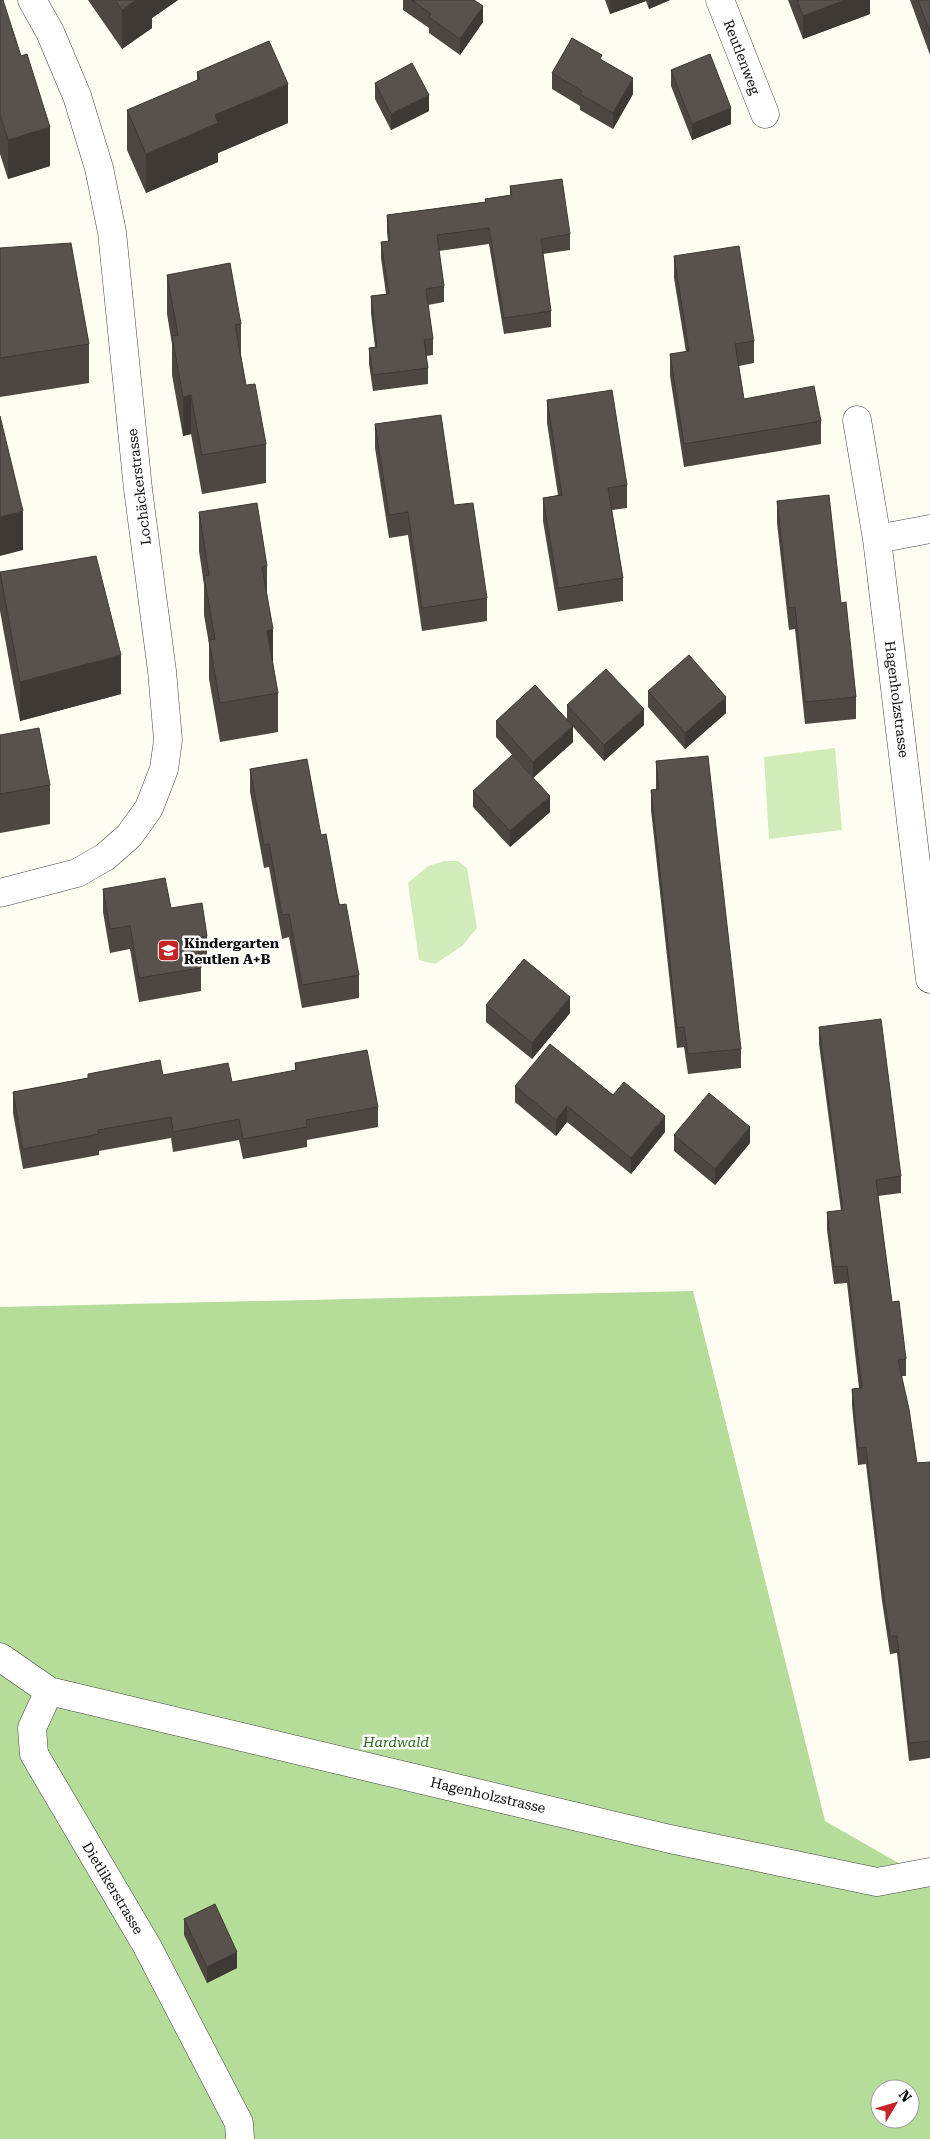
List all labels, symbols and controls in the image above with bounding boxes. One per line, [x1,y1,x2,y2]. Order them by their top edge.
street label: Reutlenweg [720,17,764,97]
street label: Lochäckerstrasse [124,428,154,546]
street label: Hagenholzstrasse [882,640,912,759]
place label: Kindergarten Reutlen A+B [184,935,280,967]
school or university icon: Kindergarten Reutlen A+B [156,939,180,963]
park label: Hardwald [362,1734,429,1750]
street label: Hagenholzstrasse [429,1774,548,1816]
street label: Dietlikerstrasse [79,1839,147,1937]
north arrow [870,2079,920,2129]
text: N [896,2087,915,2105]

